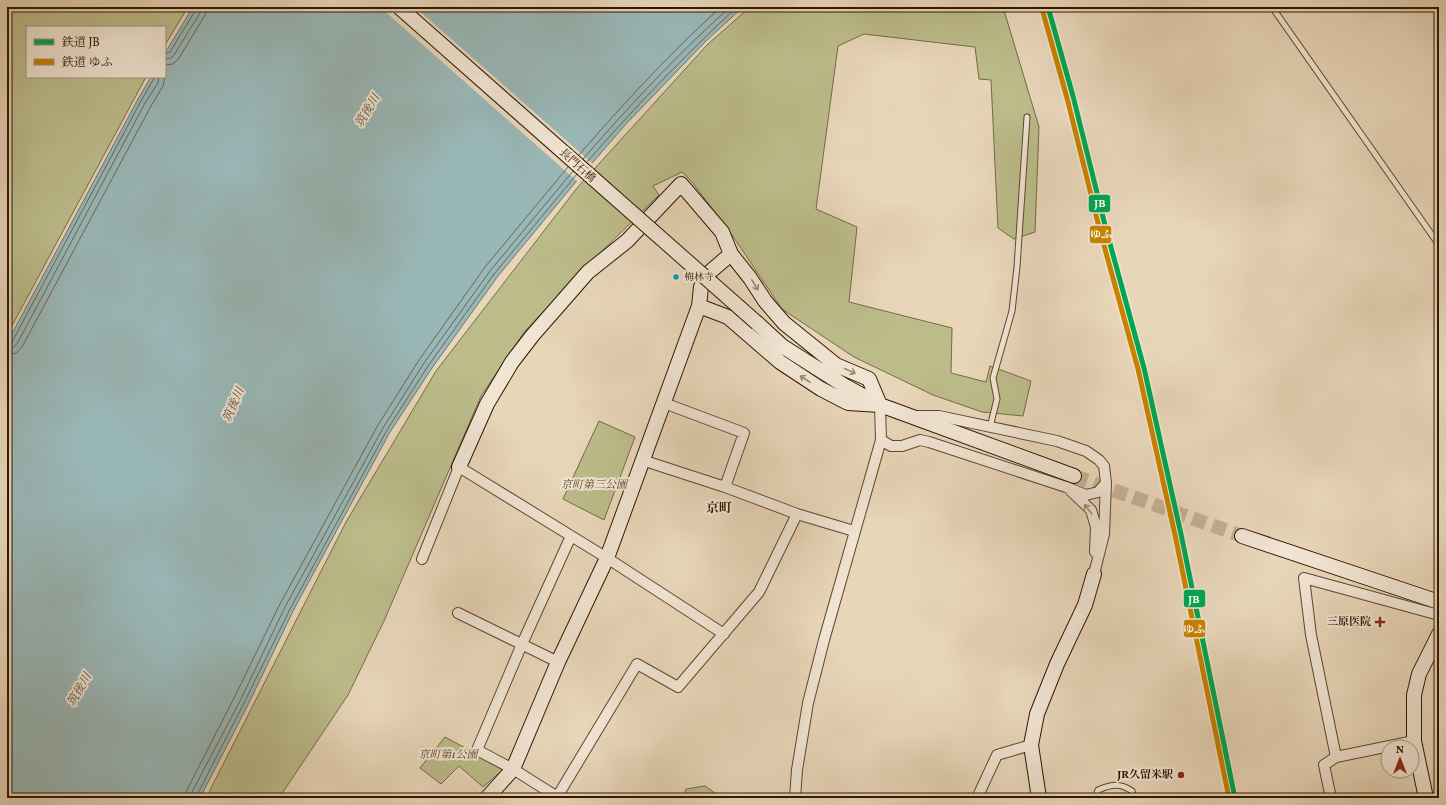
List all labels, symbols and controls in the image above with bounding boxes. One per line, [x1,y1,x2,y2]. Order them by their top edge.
legend [26,26,166,78]
text: 鉄道 JB [61,35,100,51]
text: 鉄道 ゆふ [61,55,112,71]
water label: 筑後川 [352,90,385,131]
street label: 長門石橋 [556,146,598,186]
line badge: JB [1088,194,1111,213]
text: JB [1093,197,1106,212]
line badge: ゆふ [1089,225,1112,244]
text: ゆふ [1090,228,1112,243]
place label: 梅林寺 [684,270,714,284]
marker: 梅林寺 [671,272,681,282]
one-way arrow [751,279,759,290]
one-way arrow [844,368,856,375]
one-way arrow [800,374,811,383]
water label: 筑後川 [219,383,249,425]
park label: 京町第三公園 [561,478,629,493]
district label: 京町 [706,500,732,518]
one-way arrow [1084,503,1093,514]
line badge: JB [1183,589,1206,608]
text: JB [1187,593,1200,608]
place label: 三原医院 [1327,615,1371,630]
marker: 三原医院 [1374,616,1386,628]
line badge: ゆふ [1183,619,1206,638]
text: ゆふ [1183,623,1205,638]
water label: 筑後川 [64,669,97,710]
north arrow [1380,739,1420,779]
text: N [1396,743,1404,758]
park label: 京町第1公園 [418,748,480,763]
place label: JR久留米駅 [1116,768,1173,783]
marker: JR久留米駅 [1176,770,1186,780]

